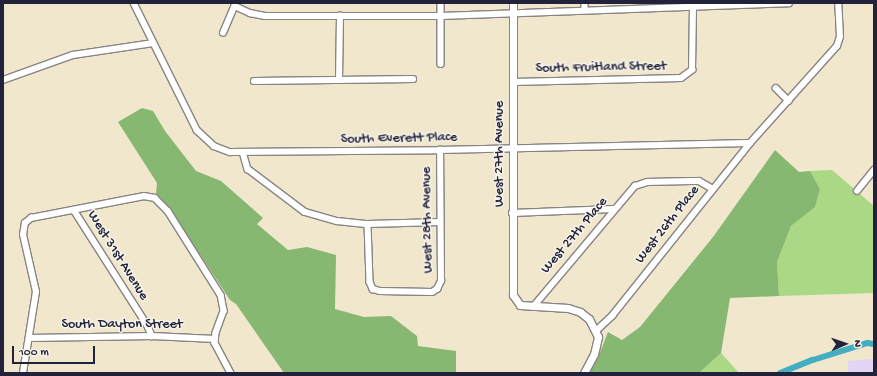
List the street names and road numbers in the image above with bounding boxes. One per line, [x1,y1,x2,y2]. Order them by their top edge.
street label: South Fruitland Street [536,58,666,78]
street label: West 27th Avenue [492,101,508,207]
street label: South Everett Place [341,130,457,148]
street label: West 28th Avenue [419,167,437,273]
street label: West 26th Place [632,183,704,267]
street label: West 27th Place [538,194,612,278]
street label: West 31st Avenue [83,208,151,304]
street label: South Dayton Street [62,317,182,333]

